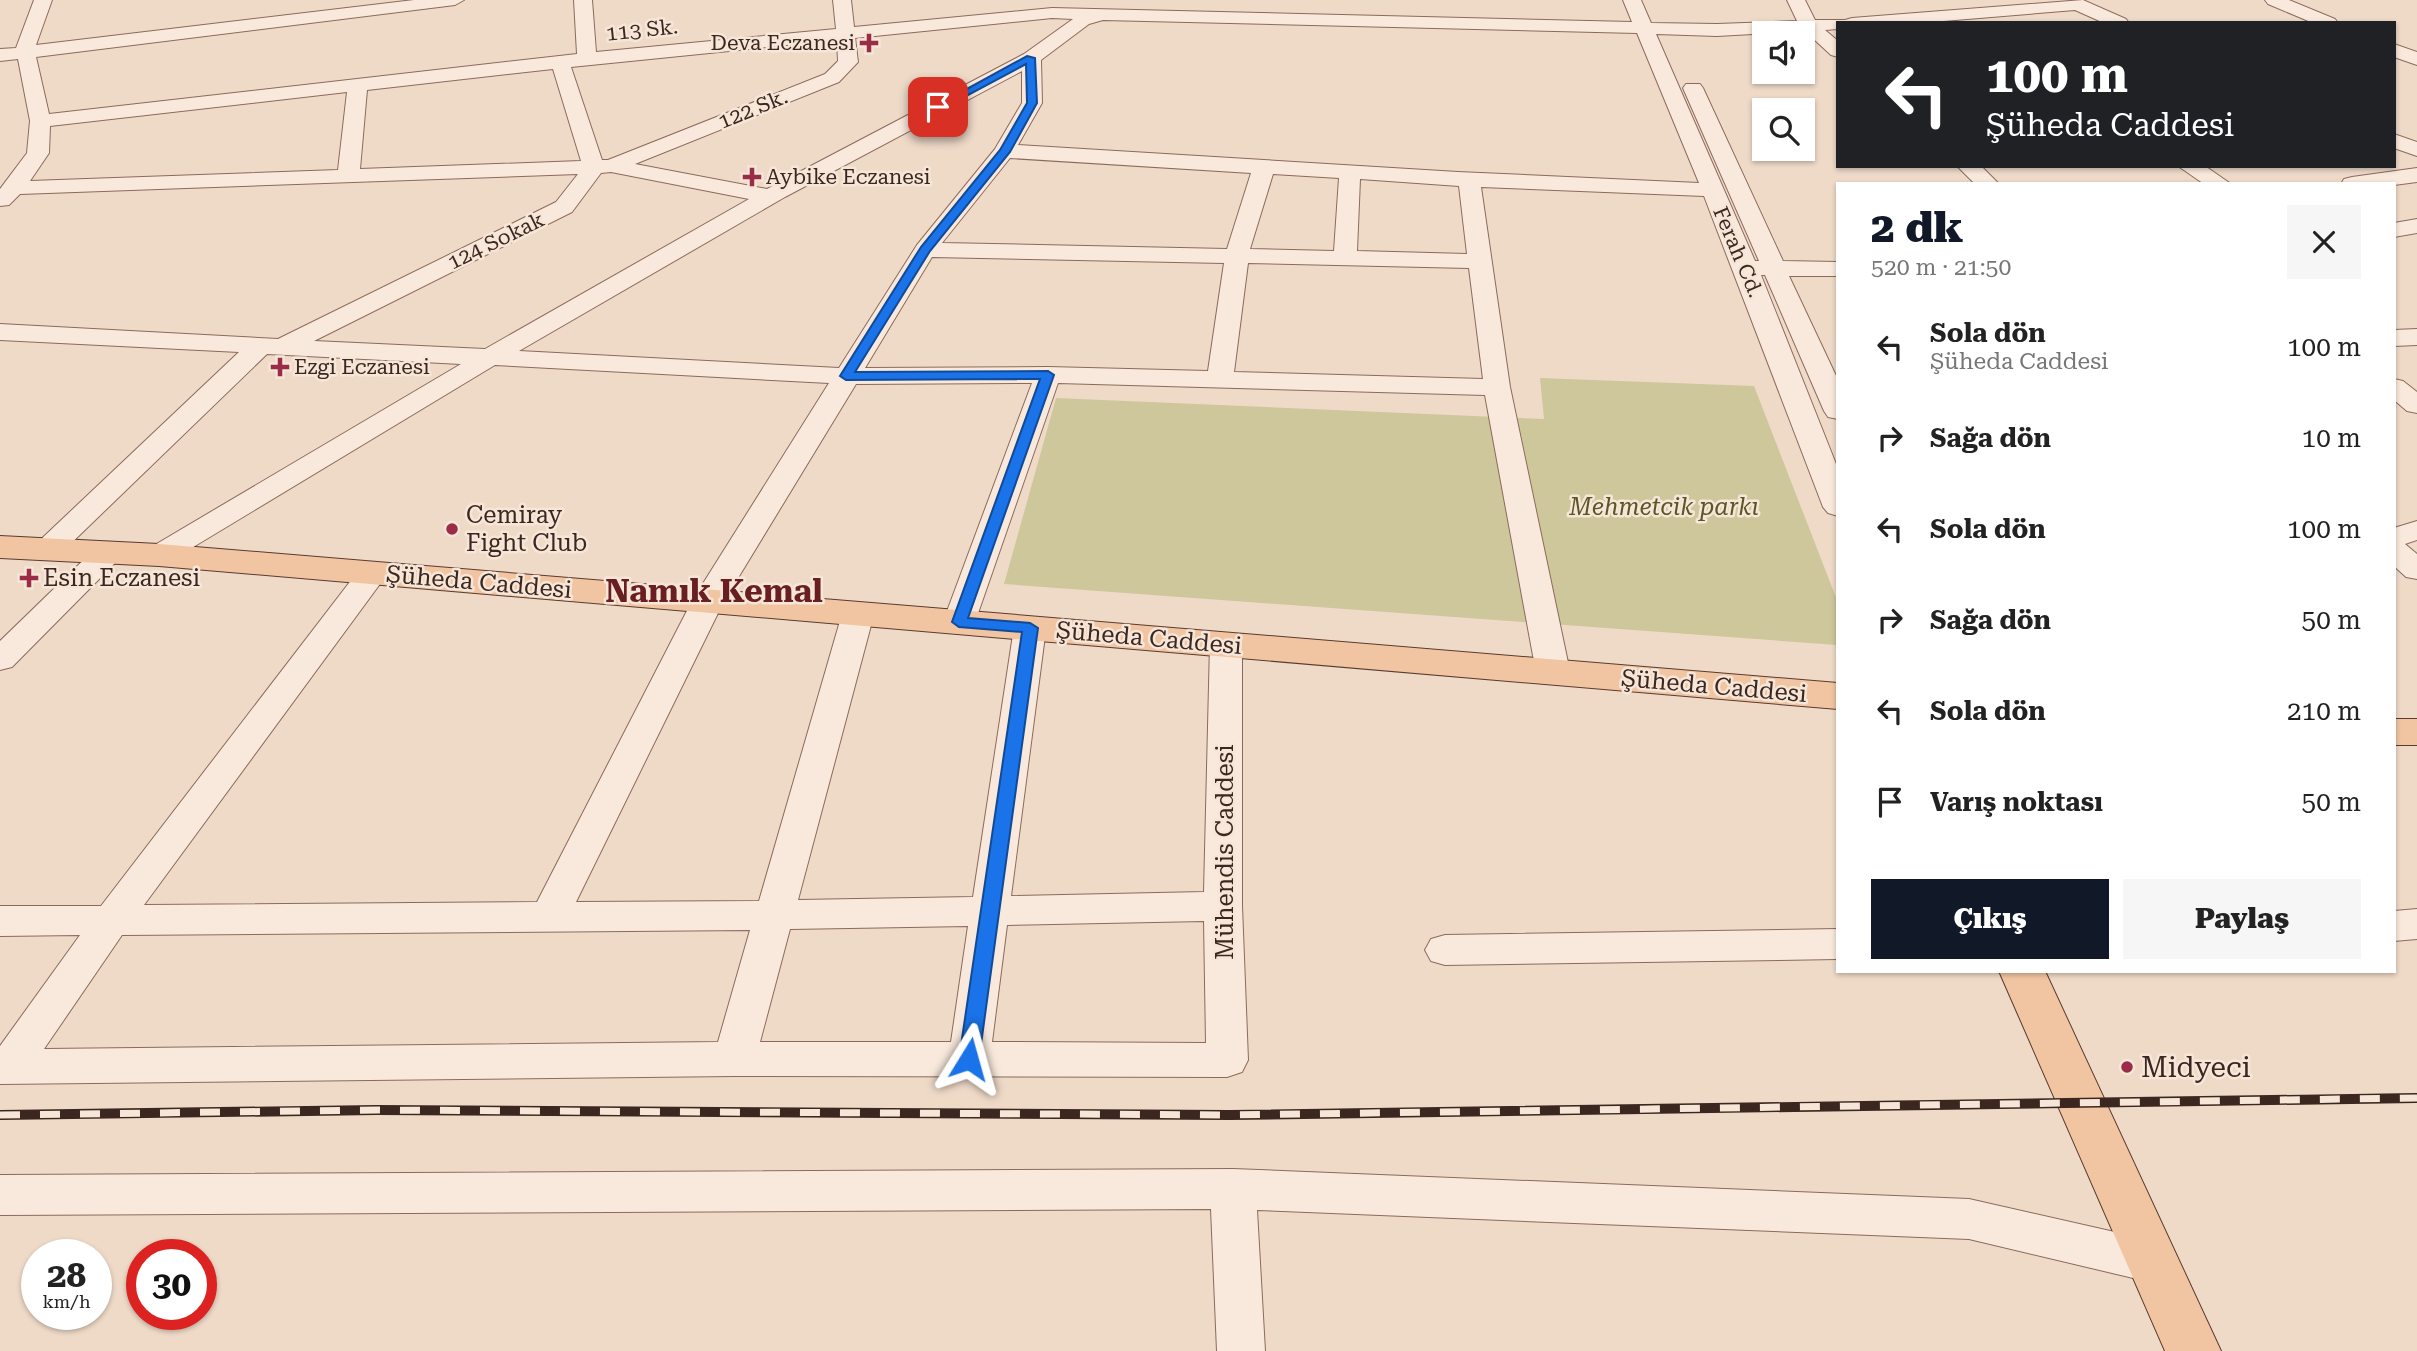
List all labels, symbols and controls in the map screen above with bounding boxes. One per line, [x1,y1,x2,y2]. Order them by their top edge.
street label: 113 Sk. [605,14,679,46]
map controls [1752,21,1815,161]
button: sound [1752,21,1815,84]
place label: Deva Eczanesi [711,31,855,55]
marker: Deva Eczanesi [861,35,877,51]
text: 100 m [1986,47,2128,104]
icon: left [1871,49,1962,140]
pin [908,77,968,137]
street label: 122 Sk. [715,84,791,134]
icon: arrive [919,88,957,126]
button: search [1752,98,1815,161]
text: Şüheda Caddesi [1986,106,2234,144]
place label: Aybike Eczanesi [766,165,931,189]
marker: Aybike Eczanesi [744,169,760,185]
street label: Ferah Cd. [1708,203,1768,301]
text: 2 dk [1871,203,1963,252]
button: close [2287,205,2361,279]
street label: 124 Sokak [444,207,548,275]
text: 520 m · 21:50 [1871,254,2011,281]
text: Sola dön [1930,318,2046,348]
icon: left [1871,328,1909,366]
text: 100 m [2287,332,2361,362]
text: Şüheda Caddesi [1930,348,2108,375]
place label: Ezgi Eczanesi [294,355,430,379]
marker: Ezgi Eczanesi [272,359,288,375]
icon: right [1871,419,1909,457]
text: Sağa dön [1930,423,2051,453]
text: 10 m [2302,423,2361,453]
park label: Mehmetcik parkı [1568,493,1759,521]
place label: Cemiray Fight Club [466,501,587,557]
icon: left [1871,510,1909,548]
text: Sola dön [1930,514,2046,544]
text: 100 m [2287,514,2361,544]
marker: Cemiray Fight Club [444,521,460,537]
street label: Şüheda Caddesi [385,560,573,604]
place label: Esin Eczanesi [43,564,200,592]
marker: Esin Eczanesi [21,570,37,586]
district label: Namık Kemal [605,572,823,610]
icon: right [1871,601,1909,639]
text: Sağa dön [1930,605,2051,635]
text: 50 m [2302,605,2361,635]
street label: Şüheda Caddesi [1055,616,1243,660]
street label: Şüheda Caddesi [1620,664,1808,708]
icon: left [1871,692,1909,730]
text: Sola dön [1930,696,2046,726]
text: 210 m [2287,696,2361,726]
street label: Mühendis Caddesi [1211,744,1239,960]
icon: arrive [1871,783,1909,821]
text: Varış noktası [1930,787,2103,817]
text: 50 m [2302,787,2361,817]
button: Çıkış [1871,879,2109,959]
button: Paylaş [2123,879,2361,959]
position arrow [932,1022,1006,1096]
place label: Midyeci [2141,1051,2251,1084]
marker: Midyeci [2119,1059,2135,1075]
speed limit sign: 30 [126,1239,217,1330]
text: 28 [47,1255,86,1296]
text: km/h [42,1291,91,1312]

